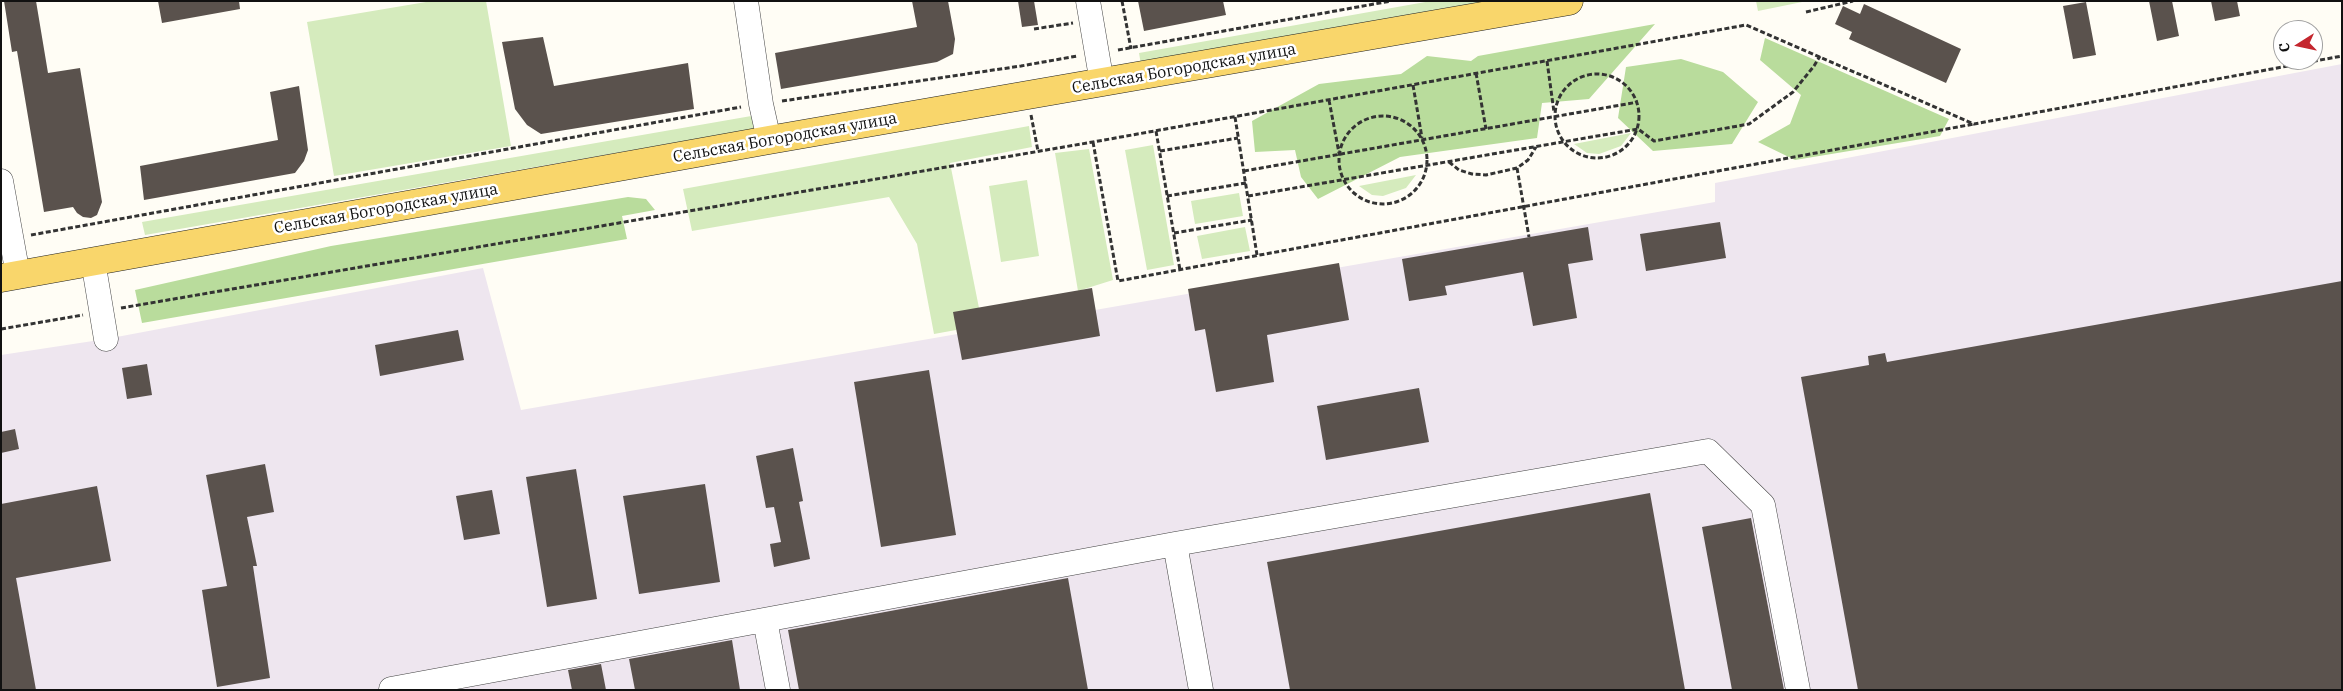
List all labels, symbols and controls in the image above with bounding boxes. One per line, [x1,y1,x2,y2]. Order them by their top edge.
north arrow [2273,20,2323,70]
street label: Сельская Богородская улица [1070,40,1298,98]
text: С [2275,41,2294,54]
street label: Сельская Богородская улица [671,109,899,167]
street label: Сельская Богородская улица [272,180,500,238]

